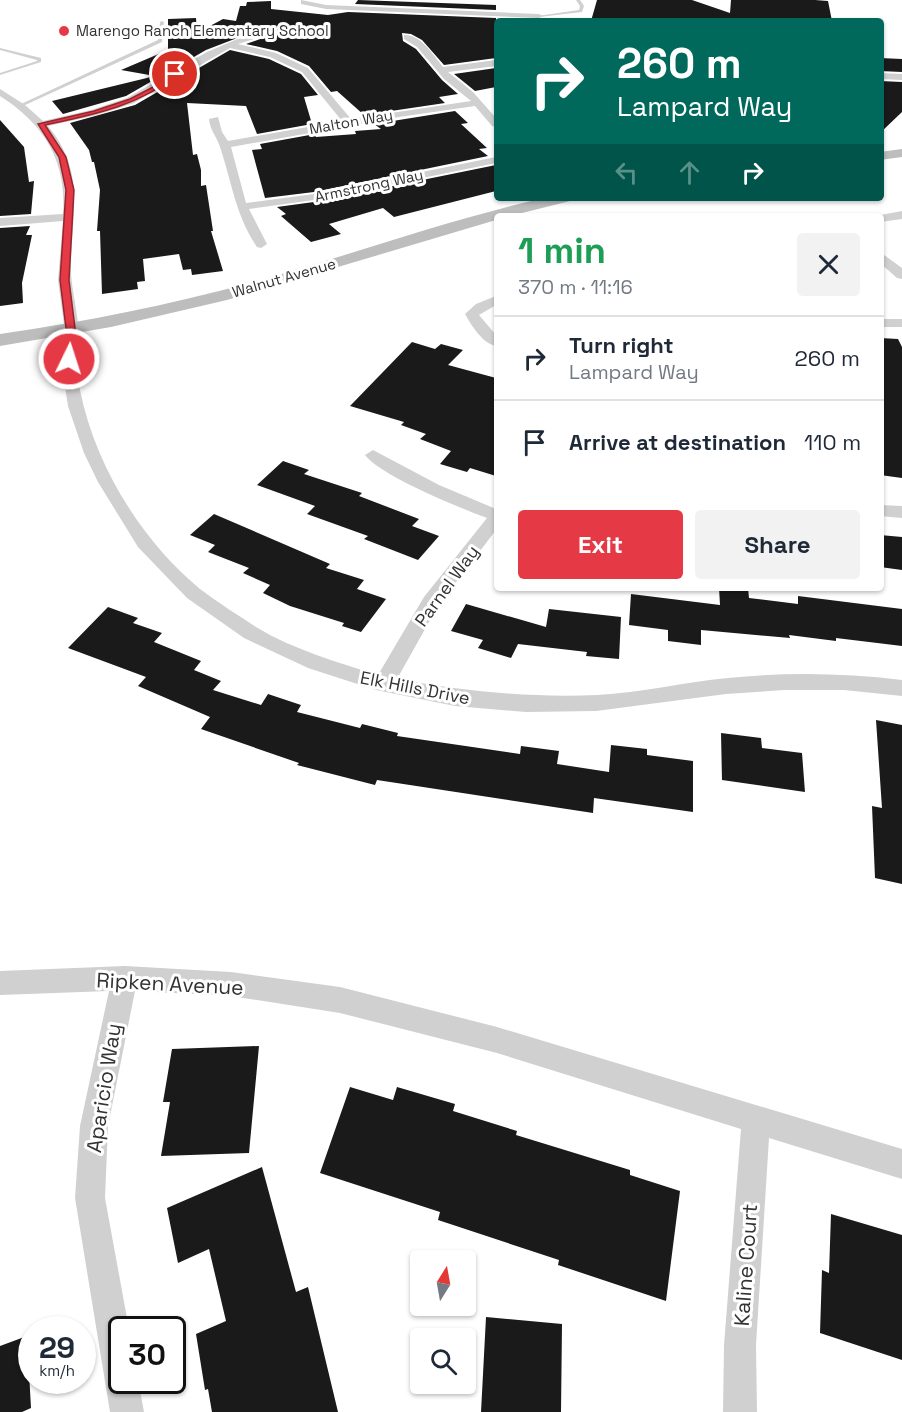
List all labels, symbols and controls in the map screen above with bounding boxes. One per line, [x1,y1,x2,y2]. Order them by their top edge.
place label: Marengo Ranch Elementary School [76,21,329,40]
marker: Marengo Ranch Elementary School [57,24,71,38]
text: 260 m [617,37,742,90]
icon: right [518,42,596,120]
pin [149,48,200,99]
icon: arrive [158,57,191,90]
text: Lampard Way [617,89,792,124]
street label: Malton Way [308,105,394,138]
icon: left [610,156,643,189]
icon: ahead [673,156,706,189]
icon: right [736,156,769,189]
street label: Armstrong Way [313,165,425,206]
text: 1 min [518,228,606,274]
button: close [797,233,860,296]
street label: Walnut Avenue [230,254,338,301]
text: 370 m · 11:16 [518,274,633,300]
position arrow [37,327,101,391]
text: Turn right [569,331,674,359]
icon: right [518,342,551,375]
text: 260 m [795,344,860,372]
text: Lampard Way [569,359,699,385]
icon: arrive [518,426,551,459]
text: Arrive at destination [569,428,786,456]
text: 110 m [804,428,861,456]
button: Exit [518,510,683,579]
button: Share [695,510,860,579]
street label: Parnel Way [409,540,484,631]
street label: Elk Hills Drive [358,666,472,709]
street label: Ripken Avenue [96,966,244,1001]
street label: Aparicio Way [80,1021,127,1155]
street label: Kaline Court [728,1203,763,1327]
north arrow [410,1250,476,1316]
map controls [410,1250,476,1394]
speed limit sign: 30 [108,1316,186,1394]
text: 29 [39,1328,75,1367]
button: search [410,1328,476,1394]
text: km/h [39,1361,75,1380]

